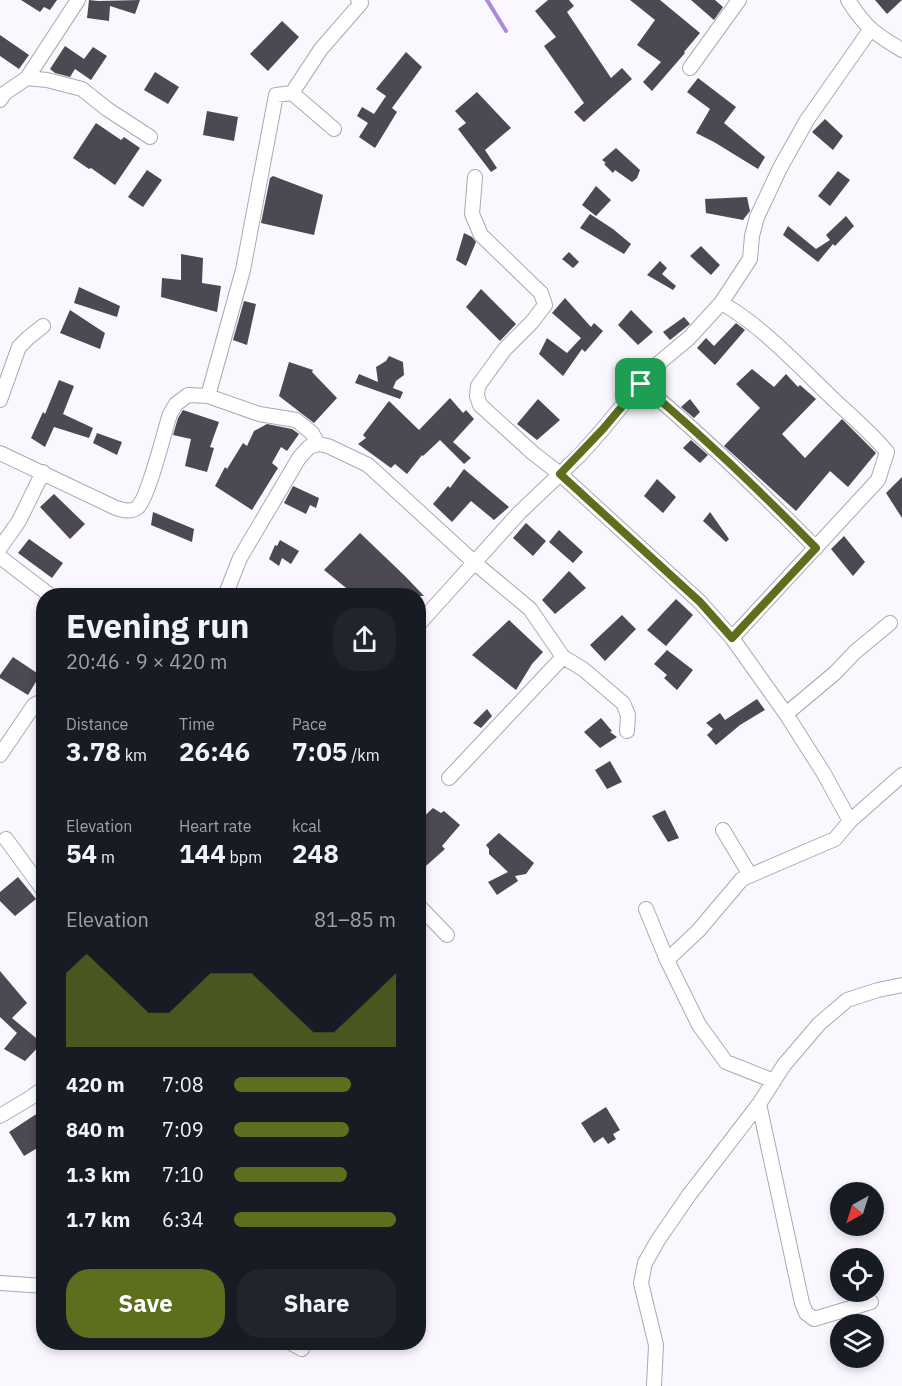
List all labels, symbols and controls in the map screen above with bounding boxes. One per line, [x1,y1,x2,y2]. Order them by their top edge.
pin [615,358,666,409]
icon: arrive [624,367,657,400]
text: Evening run [66,604,250,647]
button: share [333,608,396,671]
text: 20:46 · 9 × 420 m [66,648,227,675]
text: Distance [66,714,128,734]
text: Time [179,714,215,734]
text: Pace [292,714,327,734]
text: 3.78 [66,734,121,768]
text: 26:46 [179,734,250,768]
text: 7:05 [292,734,347,768]
text: km [121,745,147,765]
text: /km [347,745,380,765]
text: Elevation [66,816,132,836]
text: Heart rate [179,816,252,836]
text: kcal [292,816,321,836]
text: 54 [66,836,97,870]
text: 144 [179,836,226,870]
text: 248 [292,836,339,870]
text: m [97,847,115,867]
text: bpm [226,847,262,867]
text: Elevation [66,906,149,933]
text: 81–85 m [314,906,396,933]
text: 420 m [66,1071,125,1098]
text: 7:08 [162,1071,204,1098]
text: 840 m [66,1116,125,1143]
text: 7:09 [162,1116,204,1143]
text: 1.3 km [66,1161,130,1188]
text: 7:10 [162,1161,204,1188]
north arrow [830,1182,884,1236]
map controls [830,1182,884,1368]
text: 1.7 km [66,1206,130,1233]
text: 6:34 [162,1206,204,1233]
button: locate [830,1248,884,1302]
button: Save [66,1269,225,1338]
button: Share [237,1269,396,1338]
button: layers [830,1314,884,1368]

